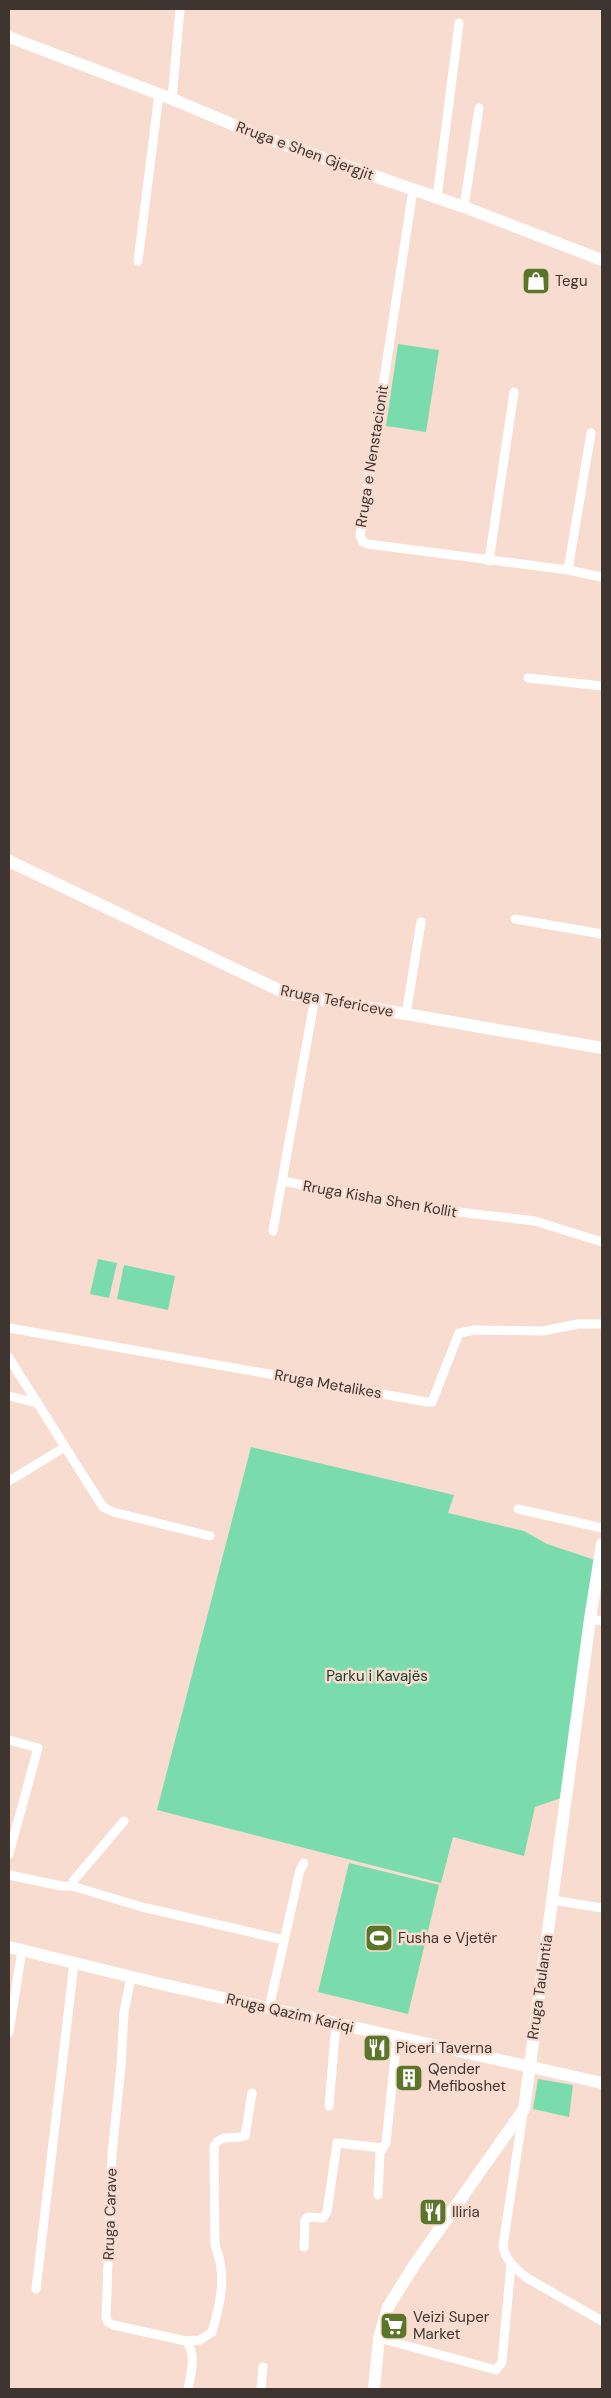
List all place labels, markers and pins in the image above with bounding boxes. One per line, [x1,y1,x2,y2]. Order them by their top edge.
shop icon: Tegu [521,266,551,296]
place label: Tegu [555,271,588,291]
sports icon: Fusha e Vjetër [364,1923,394,1953]
place label: Fusha e Vjetër [398,1928,498,1948]
restaurant icon: Piceri Taverna [362,2033,392,2063]
place label: Piceri Taverna [396,2038,492,2058]
place label: Qender Mefiboshet [428,2059,506,2096]
building icon: Qender Mefiboshet [394,2063,424,2093]
restaurant icon: Iliria [418,2197,448,2227]
place label: Iliria [452,2202,480,2222]
place label: Veizi Super Market [413,2307,490,2344]
supermarket icon: Veizi Super Market [379,2311,409,2341]

